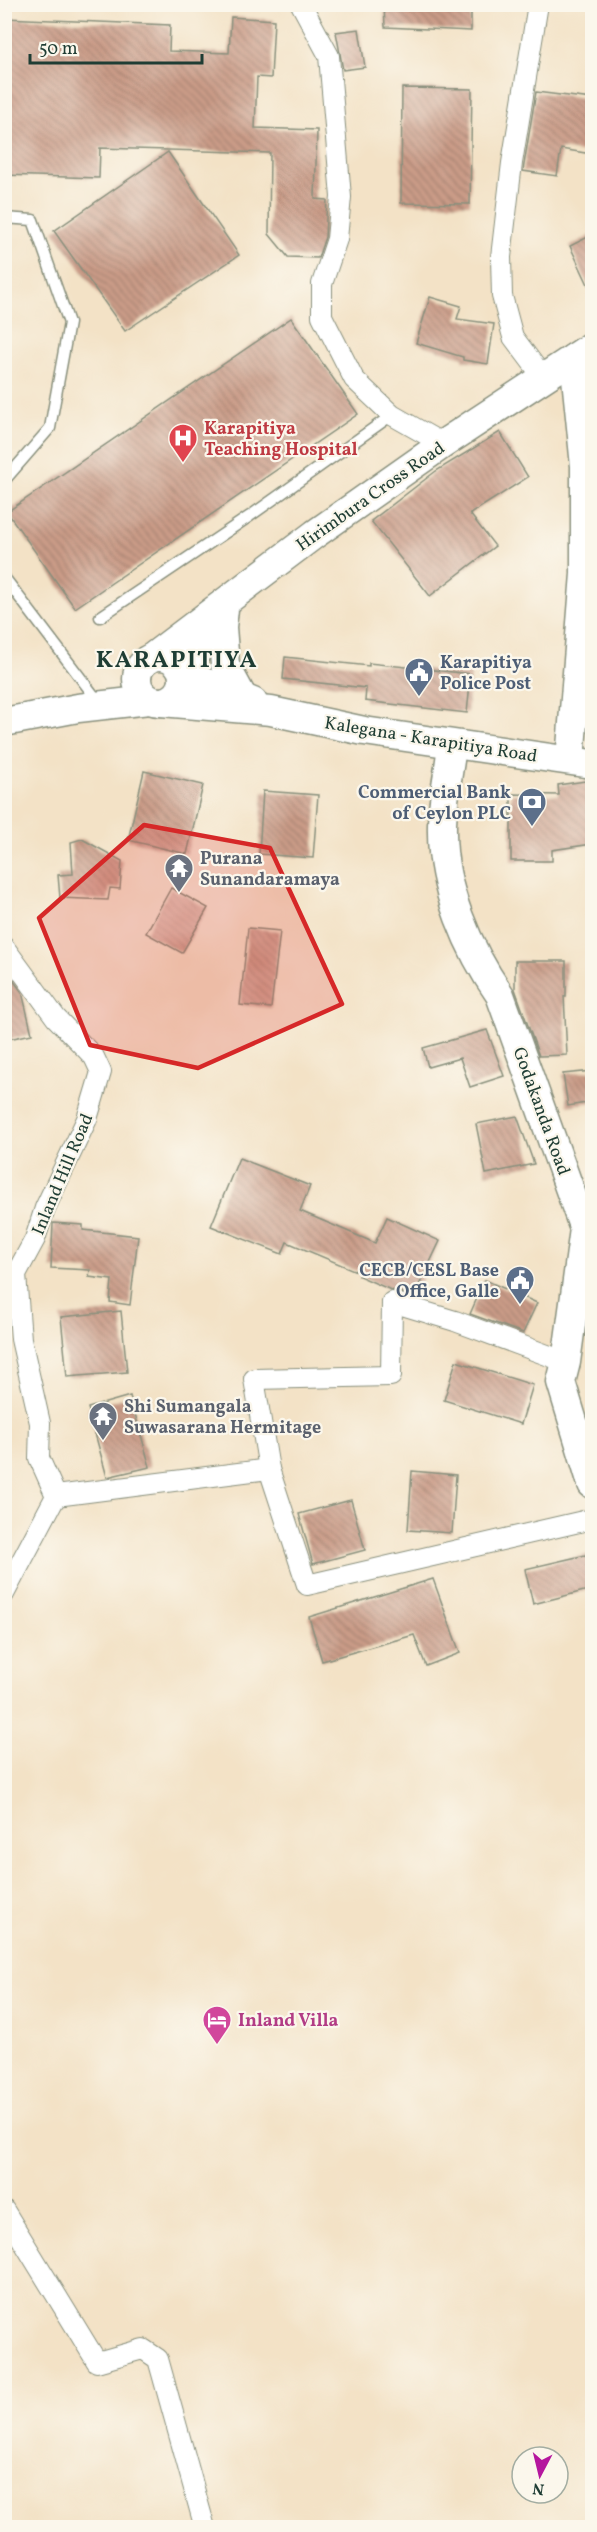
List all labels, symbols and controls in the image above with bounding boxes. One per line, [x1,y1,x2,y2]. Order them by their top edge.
scale bar [30,27,202,65]
text: 50 m [39,37,78,62]
place label: Karapitiya Teaching Hospital [204,417,358,463]
hospital icon: Karapitiya Teaching Hospital [167,422,199,464]
street label: Hirimbura Cross Road [291,436,450,558]
district label: KARAPITIYA [96,644,258,678]
place label: Karapitiya Police Post [440,651,532,697]
public building icon: Karapitiya Police Post [403,656,435,698]
street label: Kalegana - Karapitiya Road [323,711,539,770]
place label: Commercial Bank of Ceylon PLC [358,781,511,827]
bank icon: Commercial Bank of Ceylon PLC [516,786,548,828]
place label: Purana Sunandaramaya [200,847,340,893]
temple icon: Purana Sunandaramaya [163,852,195,894]
street label: Godakanda Road [506,1044,575,1179]
street label: Inland Hill Road [26,1110,100,1239]
place label: CECB/CESL Base Office, Galle [359,1259,499,1305]
public building icon: CECB/CESL Base Office, Galle [504,1264,536,1306]
place label: Shi Sumangala Suwasarana Hermitage [124,1395,321,1441]
temple icon: Shi Sumangala Suwasarana Hermitage [87,1400,119,1442]
hotel icon: Inland Villa [201,2004,233,2046]
place label: Inland Villa [238,2009,339,2034]
north arrow [510,2445,570,2505]
text: N [531,2476,546,2500]

